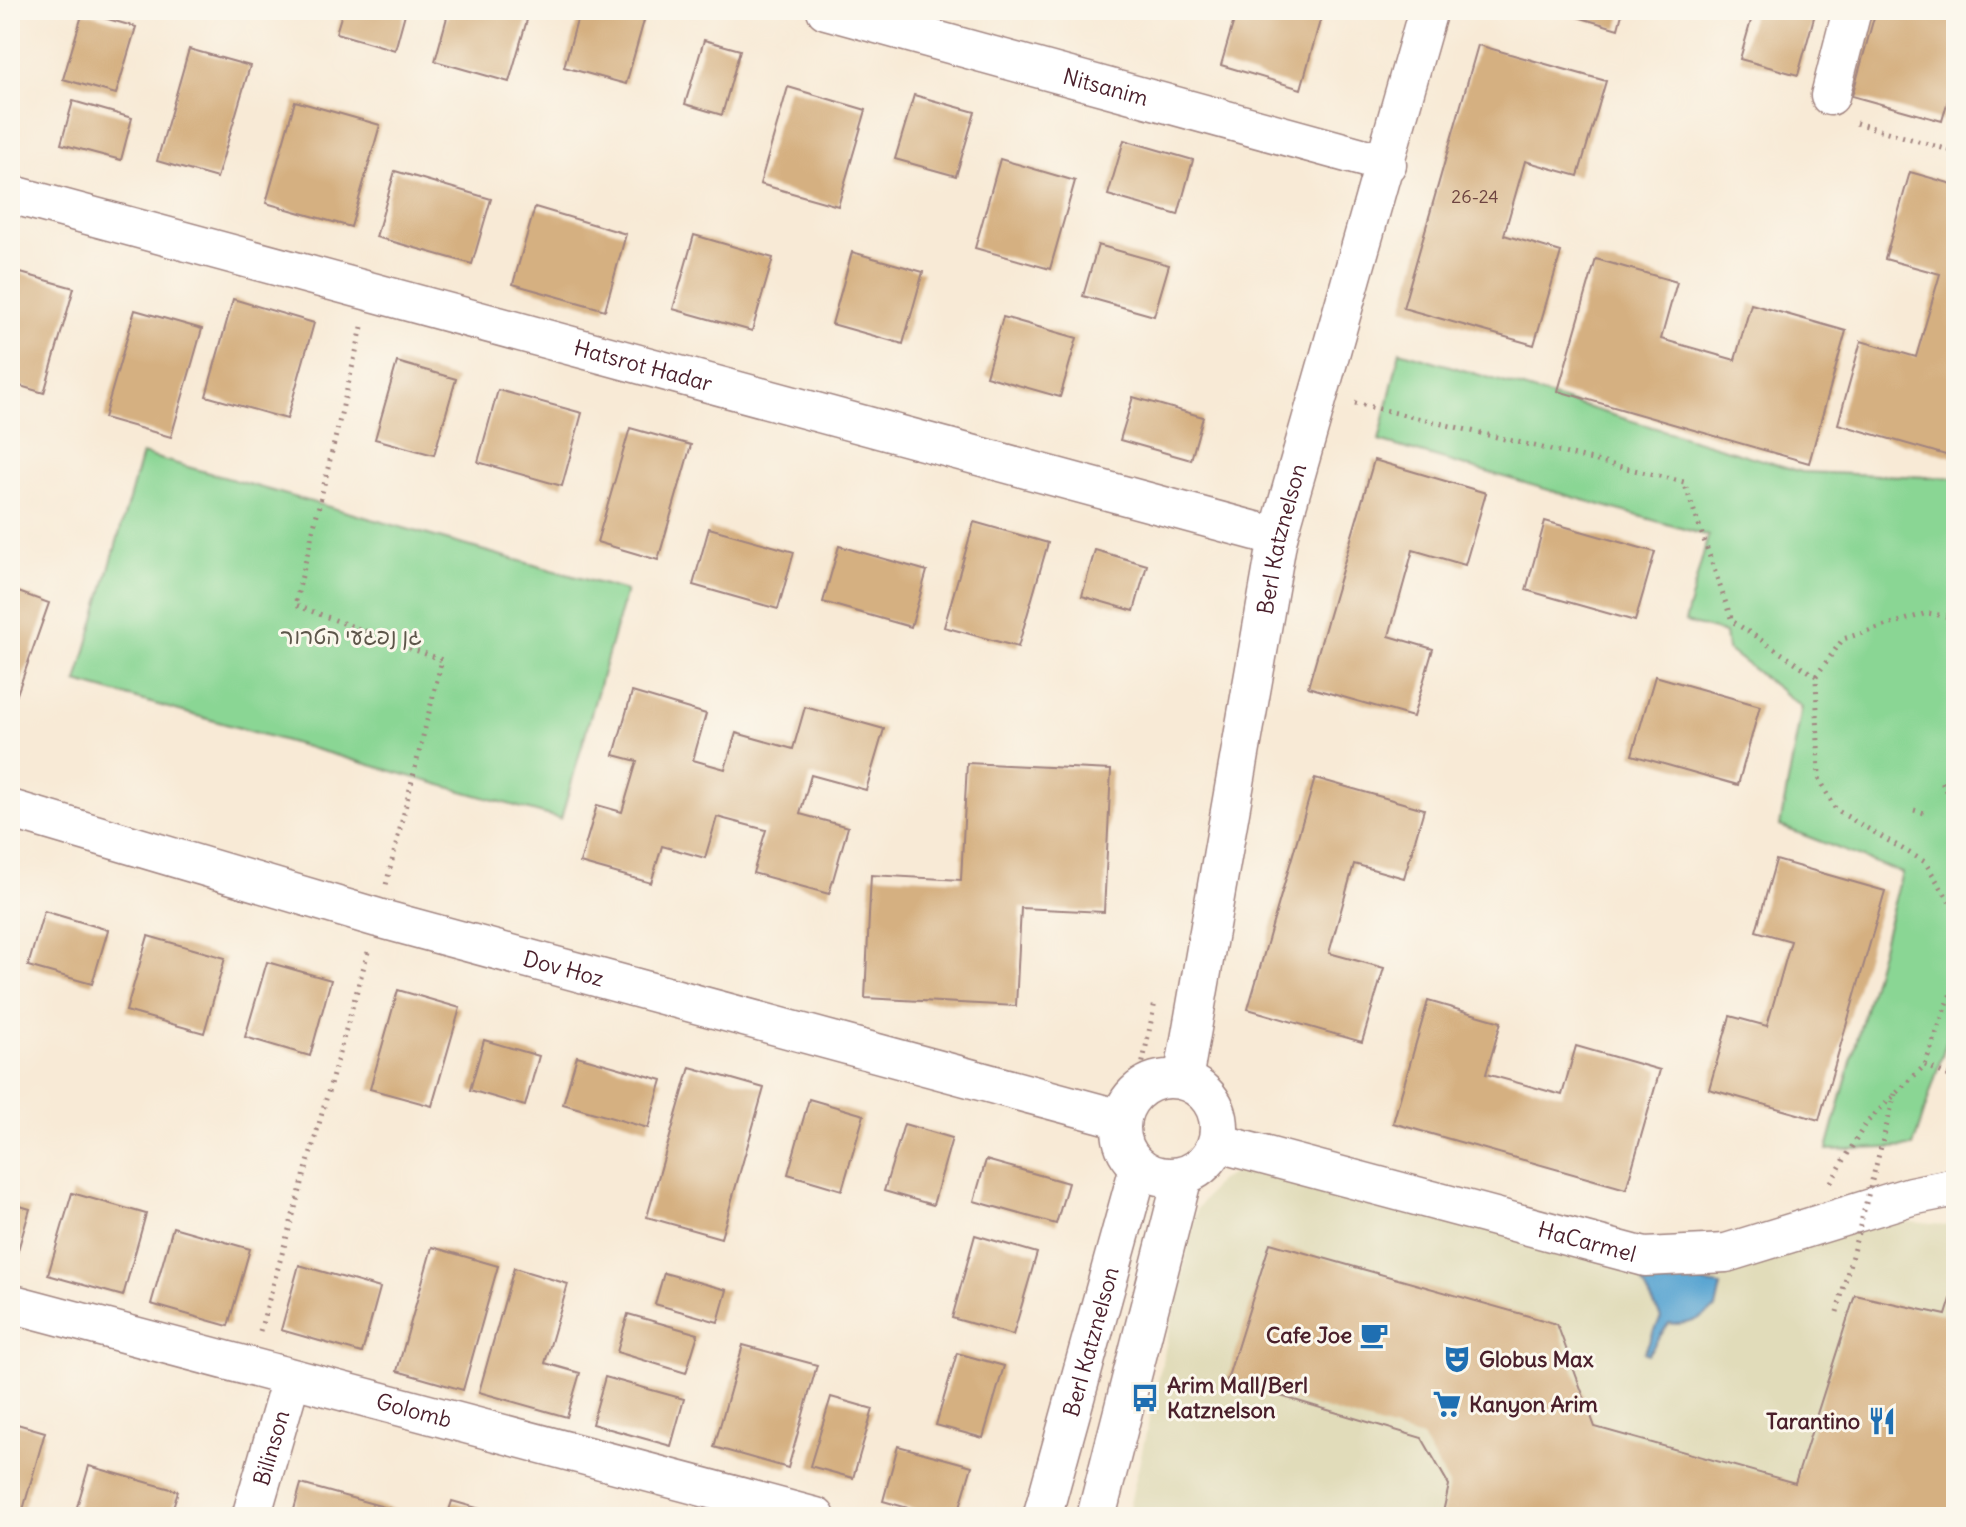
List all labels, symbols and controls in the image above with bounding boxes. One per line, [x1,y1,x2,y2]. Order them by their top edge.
street label: Nitsanim [1060,62,1151,112]
house number: 26-24 [1451,185,1499,208]
street label: Hatsrot Hadar [571,333,716,397]
street label: Berl Katznelson [1251,460,1312,617]
park label: גן נפגעי הטרור [280,622,422,650]
street label: Dov Hoz [520,944,607,992]
street label: HaCarmel [1535,1215,1639,1268]
street label: Berl Katznelson [1057,1264,1125,1420]
cafe icon: Cafe Joe [1359,1320,1389,1350]
place label: Cafe Joe [1266,1321,1352,1349]
theatre icon: Globus Max [1442,1344,1472,1374]
place label: Globus Max [1479,1345,1594,1373]
place label: Arim Mall/Berl Katznelson [1167,1371,1308,1424]
bus stop icon: Arim Mall/Berl Katznelson [1130,1383,1160,1413]
street label: Golomb [373,1387,455,1434]
supermarket icon: Kanyon Arim [1432,1389,1462,1419]
place label: Kanyon Arim [1469,1390,1598,1418]
restaurant icon: Tarantino [1867,1406,1897,1436]
street label: Bilinson [247,1407,295,1489]
place label: Tarantino [1766,1407,1860,1435]

